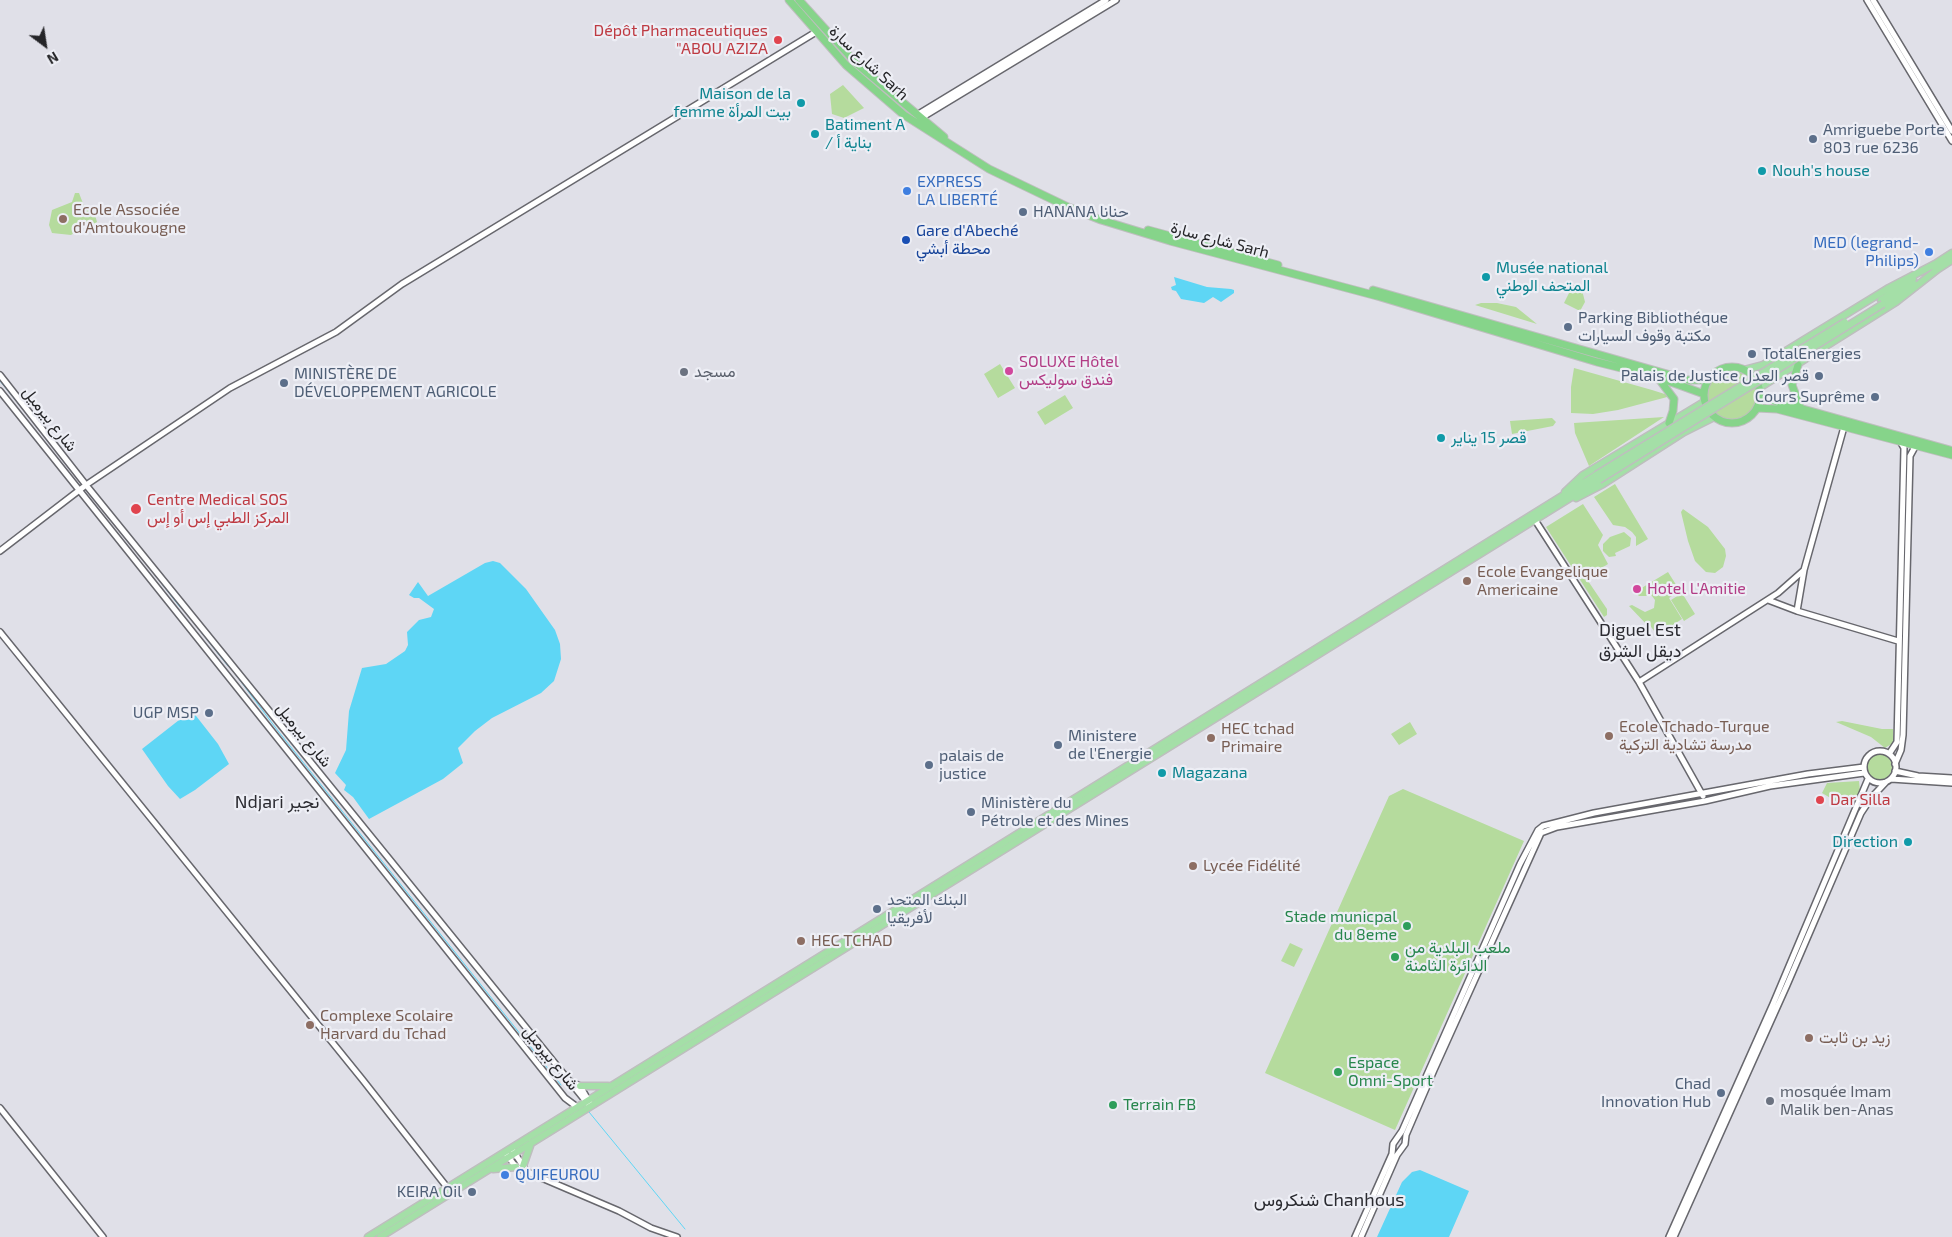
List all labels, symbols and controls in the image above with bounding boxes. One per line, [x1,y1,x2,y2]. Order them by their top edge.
north arrow [20,20,70,70]
place label: Dépôt Pharmaceutiques "ABOU AZIZA [594,21,768,59]
street label: شارع سارة Sarh [825,21,913,105]
marker: Dépôt Pharmaceutiques "ABOU AZIZA [772,34,784,46]
text: N [44,48,62,68]
place label: Maison de la femme بيت المرأة [674,84,791,122]
marker: Maison de la femme بيت المرأة [795,97,807,109]
place label: Batiment A / بناية أ [825,115,905,153]
place label: Amriguebe Porte 803 rue 6236 [1823,120,1945,158]
marker: Batiment A / بناية أ [809,128,821,140]
marker: Amriguebe Porte 803 rue 6236 [1807,133,1819,145]
place label: Nouh's house [1772,161,1870,181]
marker: Nouh's house [1756,165,1768,177]
place label: EXPRESS LA LIBERTÉ [917,172,998,210]
marker: EXPRESS LA LIBERTÉ [901,185,913,197]
place label: Ecole Associée d'Amtoukougne [73,200,186,238]
place label: HANANA حنانا [1033,202,1129,222]
marker: HANANA حنانا [1017,206,1029,218]
marker: Ecole Associée d'Amtoukougne [57,213,69,225]
street label: شارع سارة Sarh [1169,218,1271,262]
place label: Gare d'Abeché محطة أبشي [916,221,1018,259]
place label: MED (legrand- Philips) [1813,233,1919,271]
marker: Gare d'Abeché محطة أبشي [900,234,912,246]
marker: MED (legrand- Philips) [1923,246,1935,258]
place label: Musée national المتحف الوطني [1496,258,1608,296]
marker: Musée national المتحف الوطني [1480,271,1492,283]
place label: Parking Bibliothéque مكتبة وقوف السيارات [1578,308,1728,346]
marker: Parking Bibliothéque مكتبة وقوف السيارات [1562,321,1574,333]
place label: TotalEnergies [1762,344,1861,364]
marker: TotalEnergies [1746,348,1758,360]
place label: SOLUXE Hôtel فندق سوليكس [1019,352,1119,390]
place label: مسجد [694,362,735,382]
place label: MINISTÈRE DE DÉVELOPPEMENT AGRICOLE [294,364,497,402]
marker: SOLUXE Hôtel فندق سوليكس [1003,365,1015,377]
marker: مسجد [678,366,690,378]
place label: Palais de Justice قصر العدل [1621,366,1809,386]
marker: Palais de Justice قصر العدل [1813,370,1825,382]
marker: MINISTÈRE DE DÉVELOPPEMENT AGRICOLE [278,377,290,389]
street label: شارع بيرميل [19,383,81,455]
place label: Cours Suprême [1755,387,1865,407]
marker: Cours Suprême [1869,391,1881,403]
place label: قصر 15 يناير [1451,428,1527,448]
marker: قصر 15 يناير [1435,432,1447,444]
place label: Centre Medical SOS المركز الطبي إس أو إس [147,490,289,528]
marker: Centre Medical SOS المركز الطبي إس أو إس [129,502,143,516]
place label: Ecole Evangelique Americaine [1477,562,1608,600]
marker: Ecole Evangelique Americaine [1461,575,1473,587]
place label: Hotel L'Amitie [1647,579,1746,599]
marker: Hotel L'Amitie [1631,583,1643,595]
district label: Diguel Est ديقل الشرق [1593,619,1687,662]
street label: شارع بيرميل [272,699,336,771]
place label: UGP MSP [133,703,199,723]
marker: UGP MSP [203,707,215,719]
place label: Ecole Tchado-Turque مدرسة تشادية التركية [1619,717,1770,755]
place label: HEC tchad Primaire [1221,719,1294,757]
place label: Ministere de l'Energie [1068,726,1152,764]
marker: Ecole Tchado-Turque مدرسة تشادية التركية [1603,730,1615,742]
marker: HEC tchad Primaire [1205,732,1217,744]
marker: Ministere de l'Energie [1052,739,1064,751]
place label: palais de justice [939,746,1004,784]
marker: palais de justice [923,759,935,771]
place label: Magazana [1172,763,1247,783]
marker: Magazana [1156,767,1168,779]
place label: Dar Silla [1830,790,1891,810]
district label: Ndjari نجير [235,791,319,813]
place label: Ministère du Pétrole et des Mines [981,793,1129,831]
marker: Dar Silla [1814,794,1826,806]
marker: Ministère du Pétrole et des Mines [965,806,977,818]
place label: Direction [1832,832,1898,852]
marker: Direction [1902,836,1914,848]
place label: Lycée Fidélité [1203,856,1301,876]
marker: Lycée Fidélité [1187,860,1199,872]
place label: البنك المتحد لأفريقيا [887,890,967,928]
marker: البنك المتحد لأفريقيا [871,903,883,915]
place label: Stade municpal du 8eme [1285,907,1397,945]
marker: Stade municpal du 8eme [1401,920,1413,932]
place label: HEC TCHAD [811,931,893,951]
marker: HEC TCHAD [795,935,807,947]
place label: ملعب البلدية من الدائرة الثامنة [1405,938,1511,976]
marker: ملعب البلدية من الدائرة الثامنة [1389,951,1401,963]
place label: Complexe Scolaire Harvard du Tchad [320,1006,453,1044]
marker: Complexe Scolaire Harvard du Tchad [304,1019,316,1031]
street label: شارع بيرميل [519,1022,583,1094]
place label: زيد بن ثابت [1819,1028,1890,1048]
marker: زيد بن ثابت [1803,1032,1815,1044]
place label: Espace Omni-Sport [1348,1053,1433,1091]
marker: Espace Omni-Sport [1332,1066,1344,1078]
place label: Chad Innovation Hub [1601,1074,1711,1112]
place label: mosquée Imam Malik ben-Anas [1780,1082,1894,1120]
marker: Chad Innovation Hub [1715,1087,1727,1099]
place label: Terrain FB [1123,1095,1196,1115]
marker: mosquée Imam Malik ben-Anas [1764,1095,1776,1107]
marker: Terrain FB [1107,1099,1119,1111]
place label: QUIFEUROU [515,1165,600,1185]
marker: QUIFEUROU [499,1169,511,1181]
place label: KEIRA Oil [397,1182,462,1202]
marker: KEIRA Oil [466,1186,478,1198]
district label: شنكروس Chanhous [1254,1189,1404,1211]

